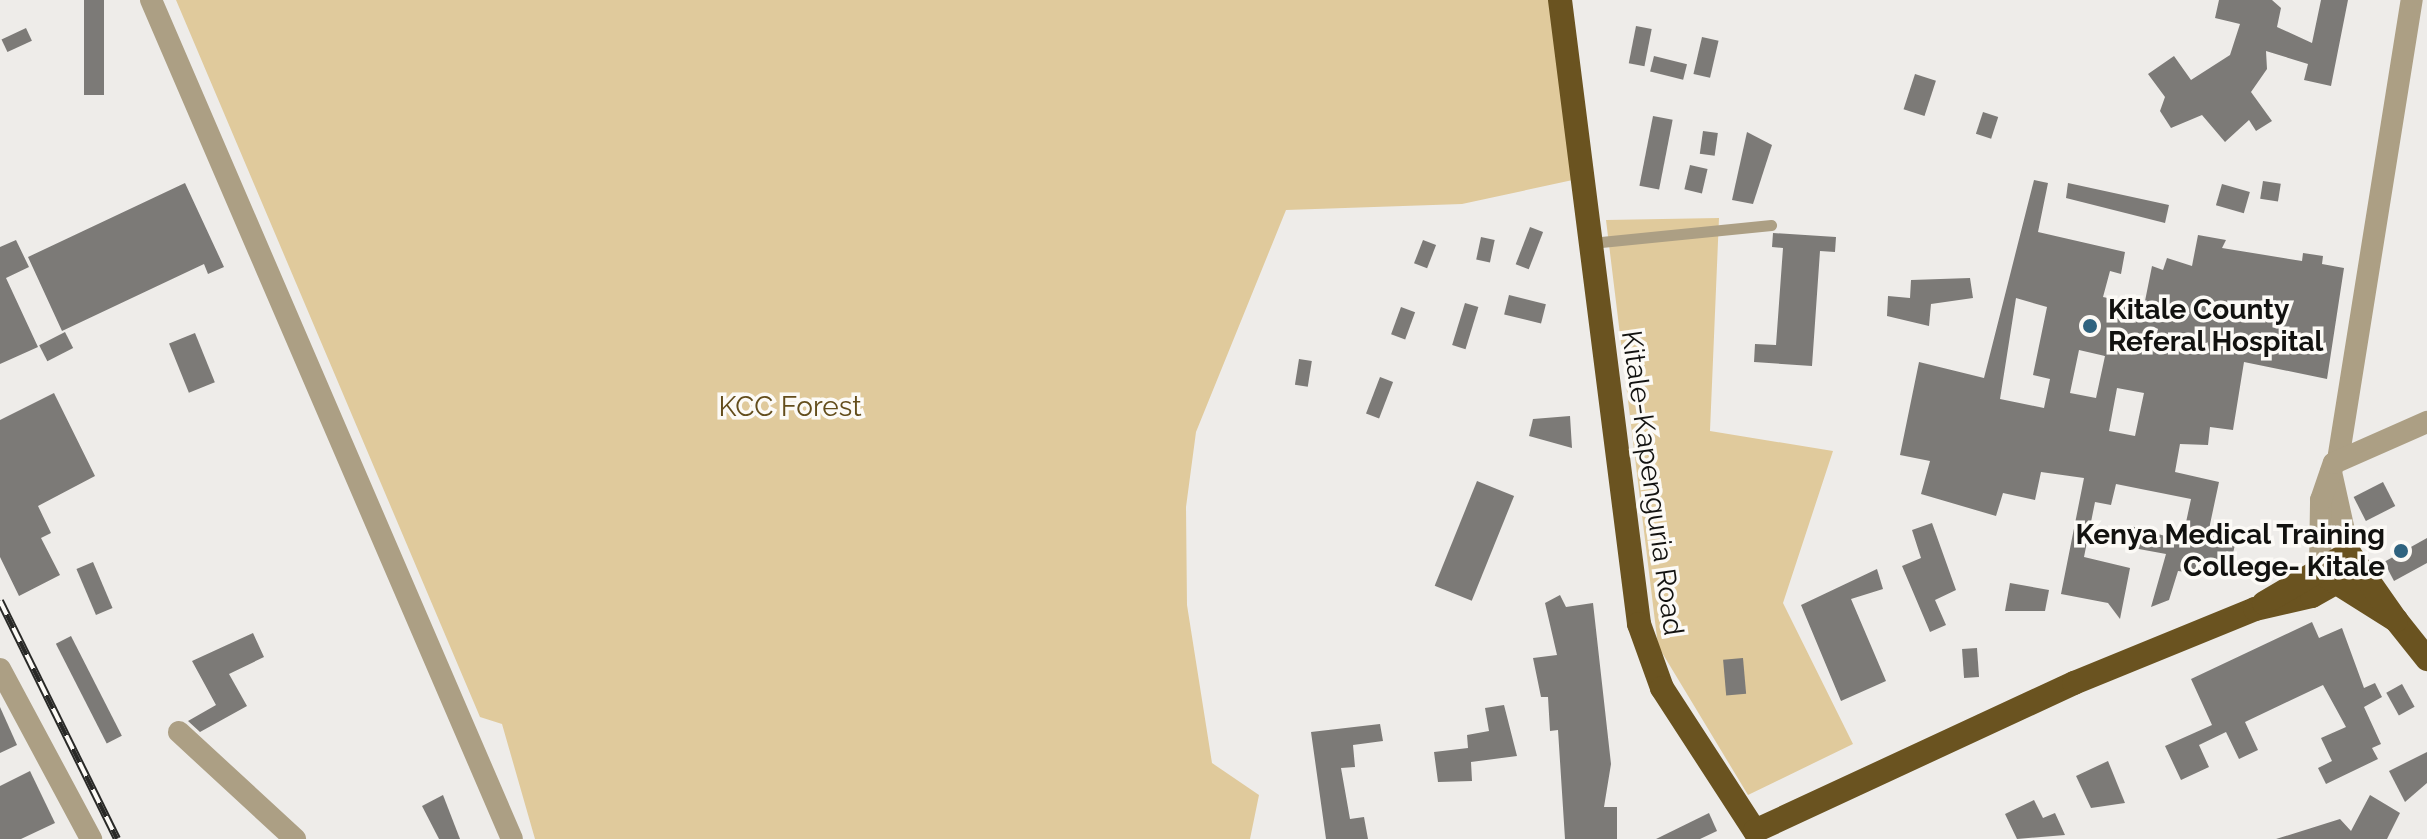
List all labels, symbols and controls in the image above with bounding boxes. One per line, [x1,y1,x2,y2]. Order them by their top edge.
place label: Kitale County Referal Hospital [2108,293,2324,359]
marker: Kitale County Referal Hospital [2079,315,2101,337]
street label: Kitale-Kapenguria Road [1614,328,1690,638]
park label: KCC Forest [718,390,862,424]
place label: Kenya Medical Training College- Kitale [2074,518,2385,584]
marker: Kenya Medical Training College- Kitale [2392,542,2410,560]

